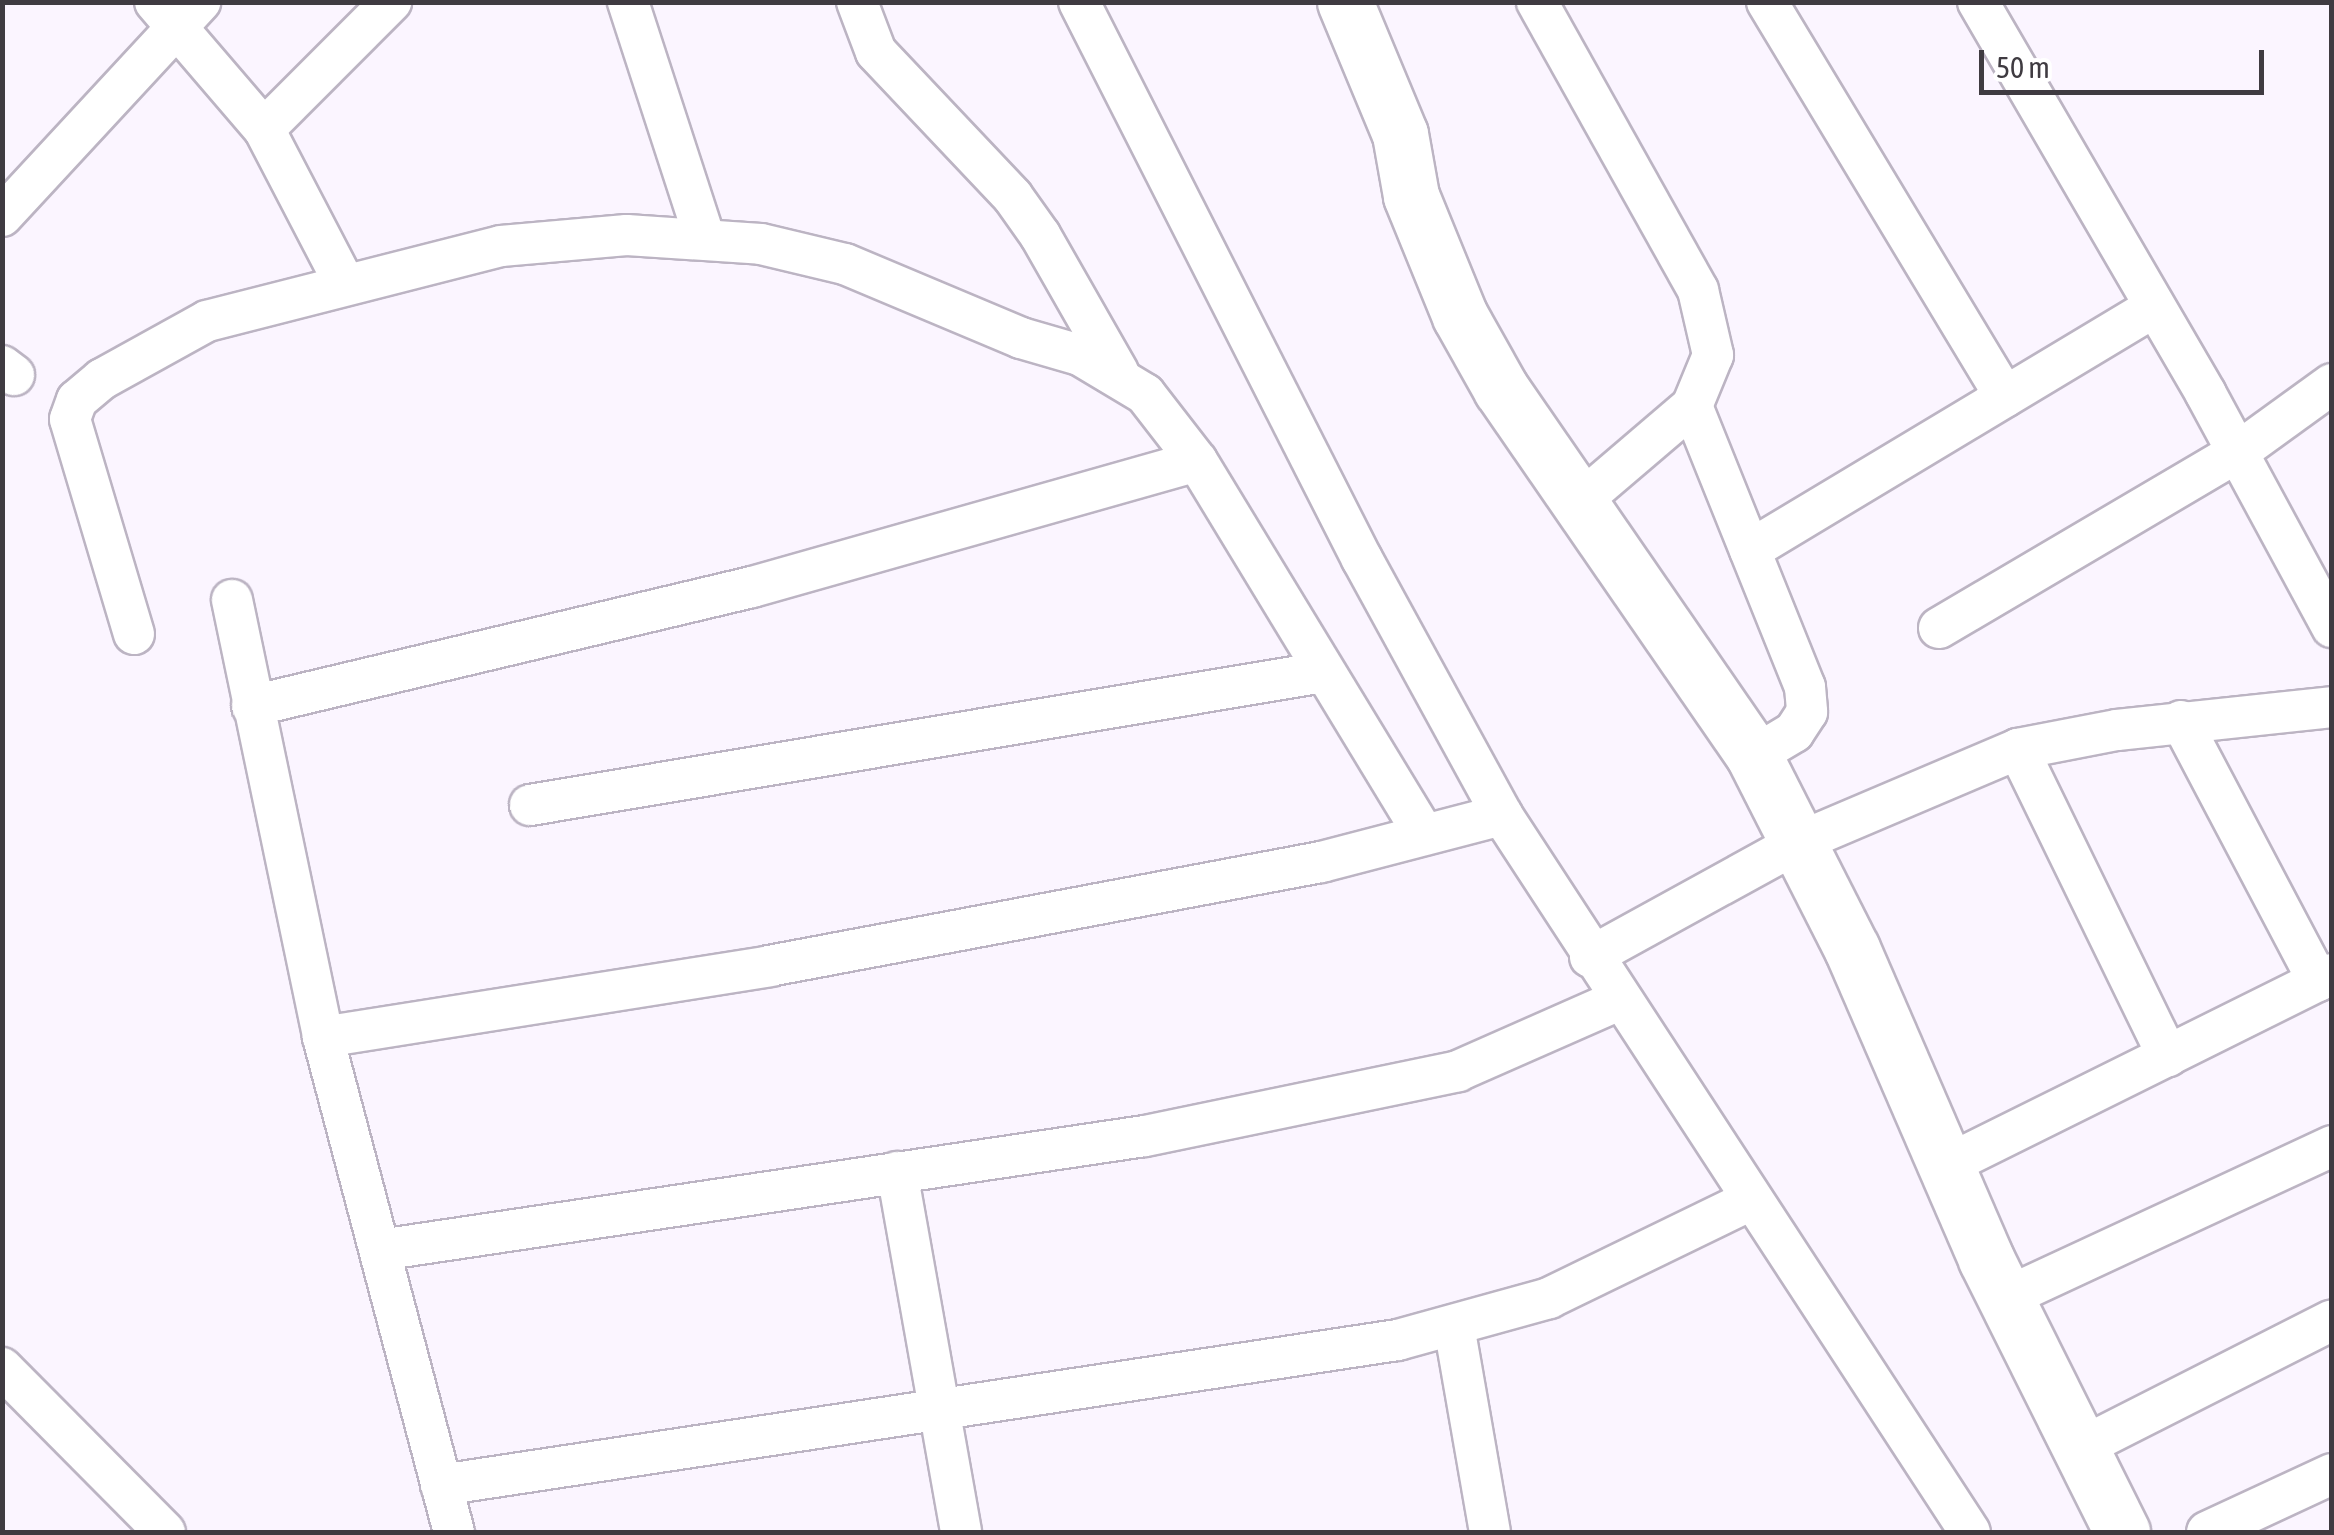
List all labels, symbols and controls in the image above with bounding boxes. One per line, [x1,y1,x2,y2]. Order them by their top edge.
scale bar [1984,30,2269,92]
text: 50 m [1996,50,2050,84]

